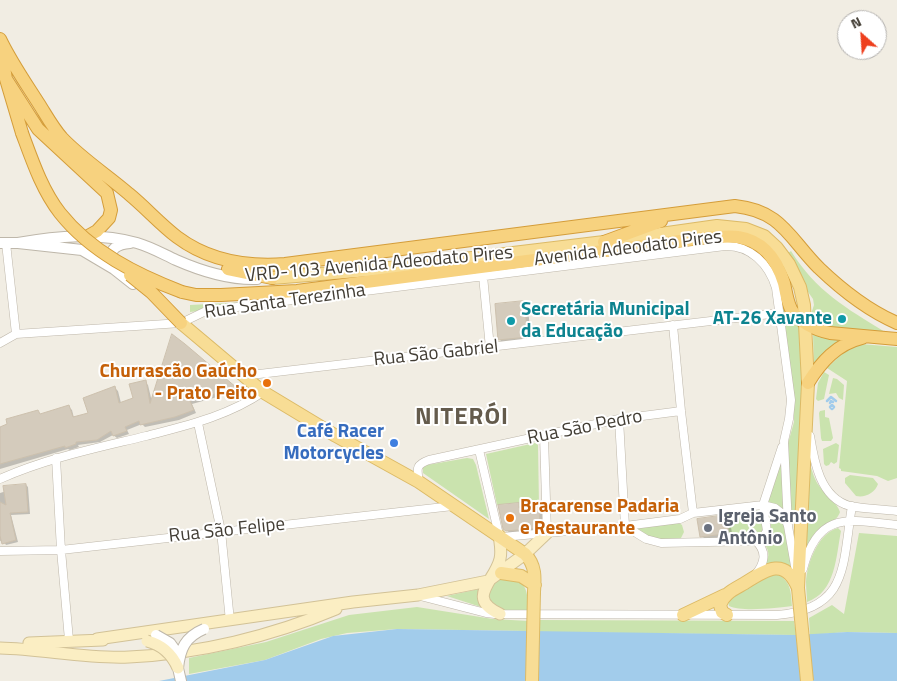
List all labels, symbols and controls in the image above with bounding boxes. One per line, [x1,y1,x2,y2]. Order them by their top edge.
north arrow [837,10,887,60]
text: N [847,10,865,34]
street label: Avenida Adeodato Pires [533,226,723,272]
street label: VRD-103 Avenida Adeodato Pires [244,242,514,288]
street label: Rua Santa Terezinha [203,279,367,325]
place label: Secretária Municipal da Educação [521,299,690,343]
place label: AT-26 Xavante [713,308,832,330]
marker: AT-26 Xavante [836,313,848,325]
marker: Secretária Municipal da Educação [505,315,517,327]
street label: Rua São Gabriel [372,336,500,372]
place label: Churrascão Gaúcho - Prato Feito [99,361,257,405]
marker: Churrascão Gaúcho - Prato Feito [261,377,273,389]
district label: NITERÓI [414,404,510,432]
street label: Rua São Pedro [526,406,644,450]
place label: Café Racer Motorcycles [284,421,384,465]
marker: Café Racer Motorcycles [388,437,400,449]
place label: Bracarense Padaria e Restaurante [520,496,679,540]
place label: Igreja Santo Antônio [718,506,817,550]
marker: Bracarense Padaria e Restaurante [504,512,516,524]
street label: Rua São Felipe [168,514,286,548]
marker: Igreja Santo Antônio [702,522,714,534]

